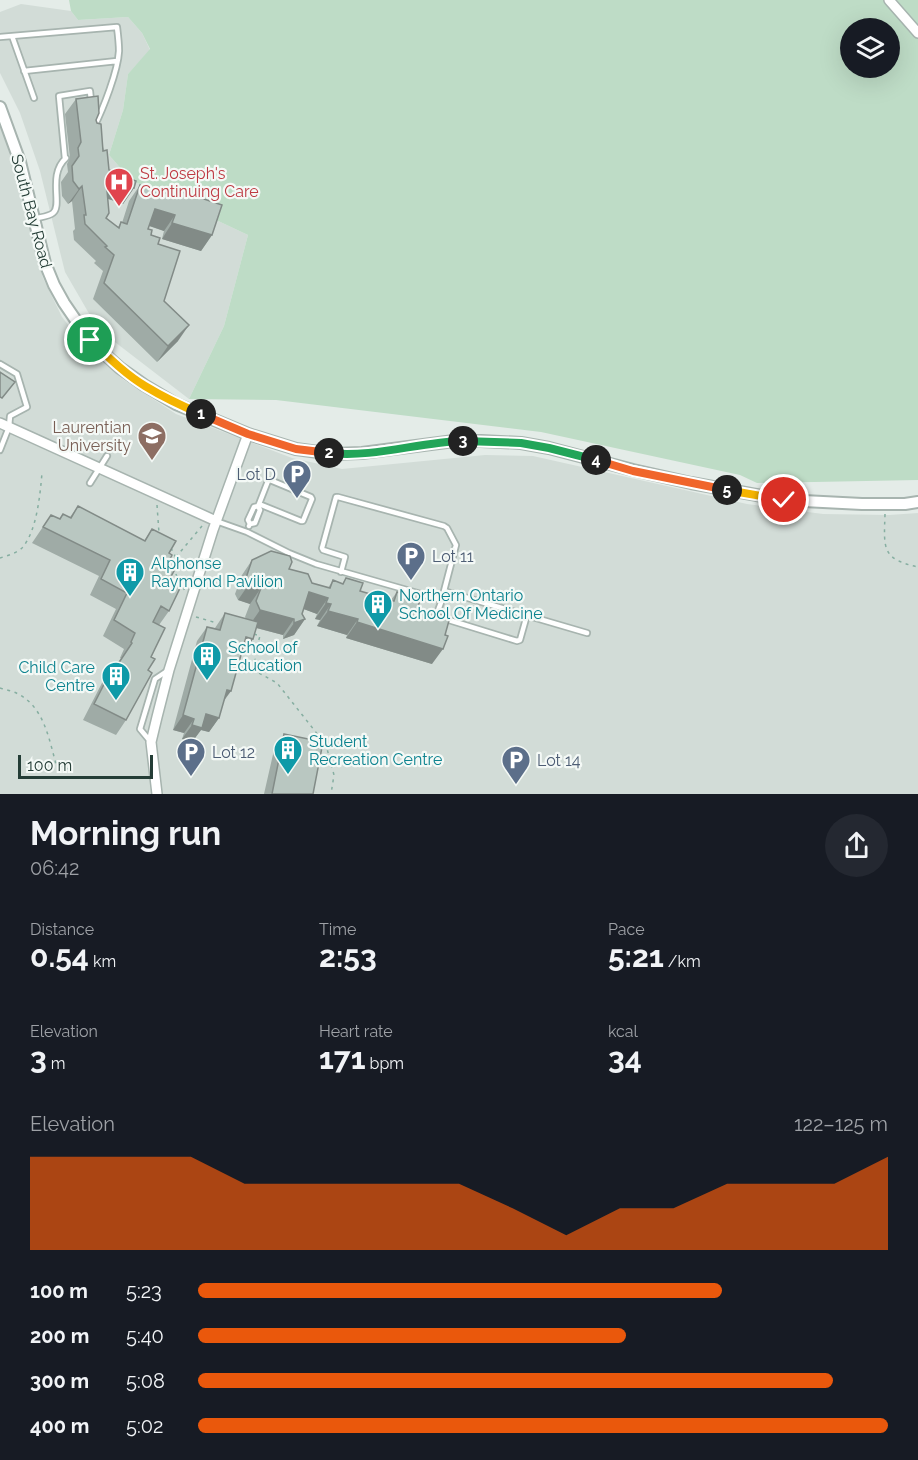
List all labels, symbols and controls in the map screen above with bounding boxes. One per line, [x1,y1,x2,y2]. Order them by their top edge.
map controls [840,18,900,78]
button: layers [840,18,900,78]
street label: South Bay Road [7,152,56,270]
place label: St. Joseph's Continuing Care [140,164,259,201]
hospital icon: St. Joseph's Continuing Care [103,166,135,208]
pin [64,314,115,365]
icon: arrive [73,323,106,356]
pin: 1 [186,399,216,429]
text: 1 [197,404,205,423]
place label: Laurentian University [53,418,131,455]
school or university icon: Laurentian University [136,420,168,462]
pin: 3 [448,426,478,456]
text: 3 [459,431,467,450]
pin: 2 [314,438,344,468]
text: 2 [324,443,334,462]
pin: 4 [581,445,611,475]
text: 4 [591,450,601,469]
parking icon: Lot D [281,458,313,500]
place label: Lot D [237,465,276,484]
pin [758,474,809,525]
pin: 5 [712,475,742,505]
text: 5 [723,480,731,499]
icon: check [767,483,800,516]
parking icon: Lot 11 [395,540,427,582]
place label: Lot 11 [432,547,474,566]
place label: Alphonse Raymond Pavilion [151,554,283,591]
building icon: Alphonse Raymond Pavilion [114,556,146,598]
place label: Northern Ontario School Of Medicine [399,586,543,623]
building icon: Northern Ontario School Of Medicine [362,588,394,630]
place label: School of Education [228,638,302,675]
building icon: School of Education [191,640,223,682]
place label: Child Care Centre [18,658,95,695]
building icon: Child Care Centre [100,660,132,702]
place label: Student Recreation Centre [309,732,442,769]
building icon: Student Recreation Centre [272,734,304,776]
parking icon: Lot 12 [175,736,207,778]
place label: Lot 12 [212,743,255,762]
parking icon: Lot 14 [500,744,532,786]
place label: Lot 14 [537,751,581,770]
scale bar [18,752,153,780]
text: 100 m [27,756,72,775]
text: Morning run [30,814,221,853]
button: share [825,814,888,877]
text: 06:42 [30,856,79,880]
text: Distance [30,920,94,939]
text: Time [319,920,356,939]
text: Pace [608,920,645,939]
text: 0.54 [30,939,89,974]
text: 2:53 [319,939,377,974]
text: 5:21 [608,939,664,974]
text: km [89,952,116,971]
text: /km [664,952,701,971]
text: Elevation [30,1022,98,1041]
text: Heart rate [319,1022,393,1041]
text: kcal [608,1022,638,1041]
text: 3 [30,1041,47,1076]
text: 171 [319,1041,365,1076]
text: 34 [608,1041,642,1076]
text: m [47,1054,66,1073]
text: bpm [365,1054,404,1073]
text: Elevation [30,1112,115,1136]
text: 122–125 m [794,1112,888,1136]
text: 100 m [30,1279,88,1303]
text: 5:23 [126,1279,162,1303]
text: 200 m [30,1324,89,1348]
text: 5:40 [126,1324,164,1348]
text: 300 m [30,1369,89,1393]
text: 5:08 [126,1369,165,1393]
text: 400 m [30,1414,89,1438]
text: 5:02 [126,1414,163,1438]

